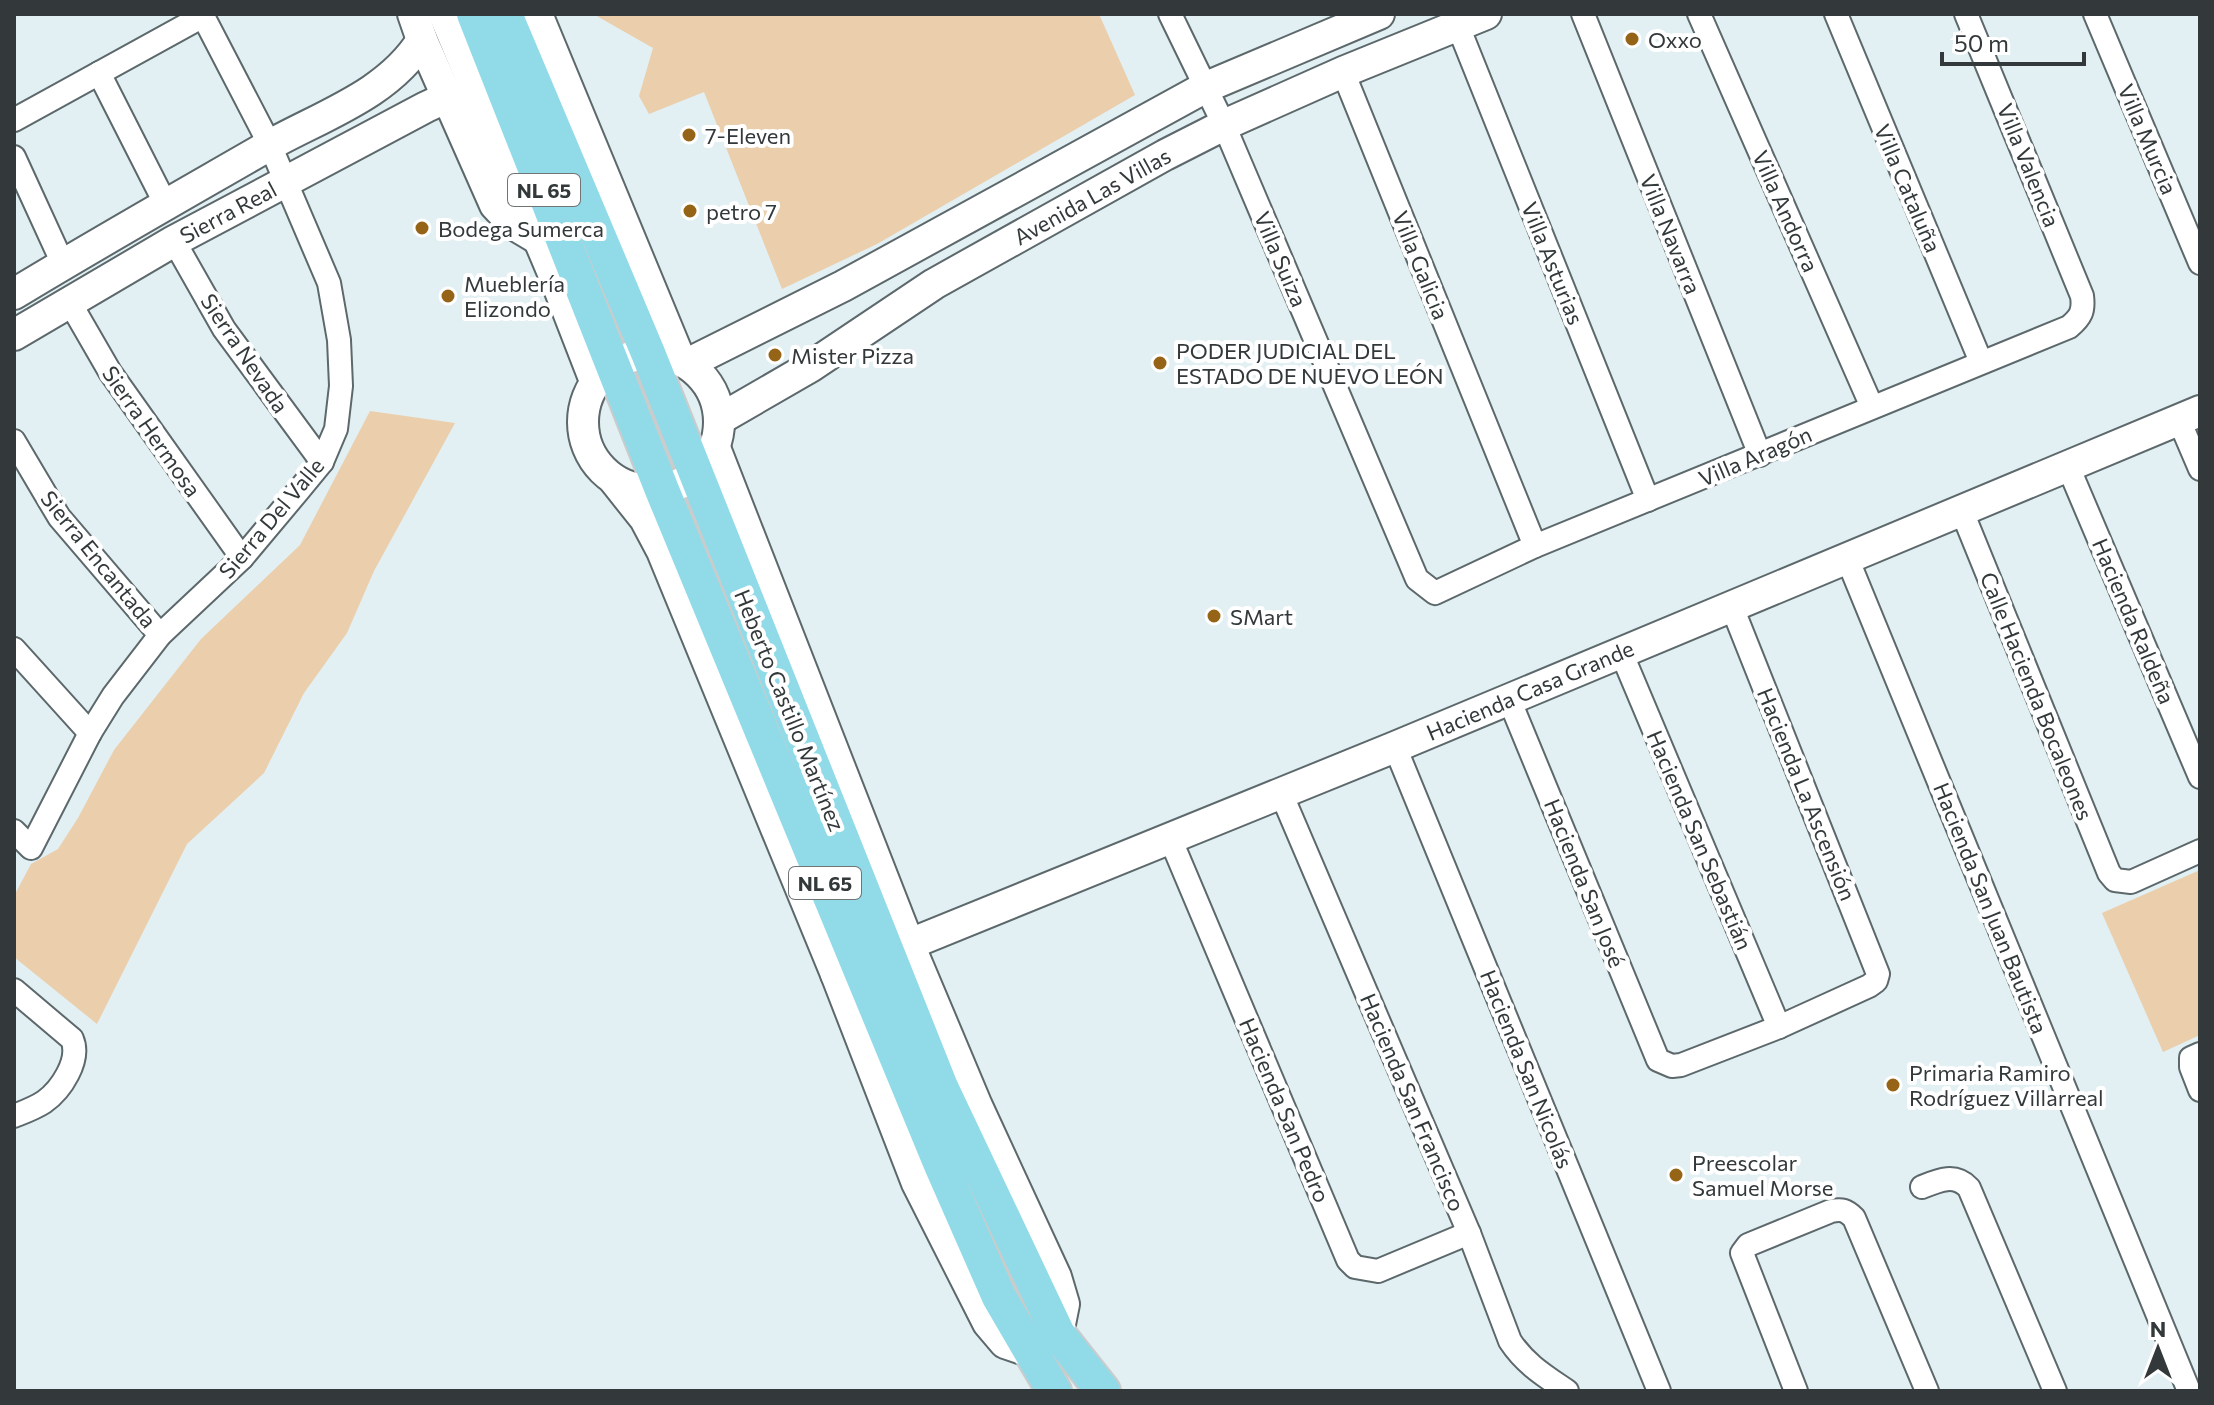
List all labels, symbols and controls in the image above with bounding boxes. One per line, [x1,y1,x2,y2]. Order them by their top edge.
scale bar [1942,16,2084,66]
place label: Oxxo [1648,26,1702,53]
text: 50 m [1954,28,2009,57]
marker: Oxxo [1623,30,1641,48]
street label: Villa Murcia [2113,80,2183,198]
street label: Villa Valencia [1992,99,2066,231]
street label: Villa Cataluña [1869,120,1947,256]
place label: 7-Eleven [705,122,791,149]
marker: 7-Eleven [680,126,698,144]
street label: Avenida Las Villas [1009,142,1175,250]
street label: Villa Andorra [1747,146,1825,276]
street label: Villa Navarra [1635,170,1707,298]
road number: NL 65 [508,174,580,206]
street label: Sierra Real [175,175,281,249]
place label: petro 7 [706,198,777,225]
street label: Villa Asturias [1516,198,1590,328]
marker: petro 7 [681,202,699,220]
street label: Villa Suiza [1249,207,1313,311]
street label: Villa Galicia [1387,207,1455,323]
place label: Bodega Sumerca [438,215,604,242]
marker: Bodega Sumerca [413,219,431,237]
place label: Mueblería Elizondo [464,270,565,322]
marker: Mueblería Elizondo [439,287,457,305]
street label: Sierra Nevada [195,288,295,418]
place label: PODER JUDICIAL DEL ESTADO DE NUEVO LEÓN [1176,337,1444,389]
place label: Mister Pizza [791,342,914,369]
marker: Mister Pizza [766,346,784,364]
marker: PODER JUDICIAL DEL ESTADO DE NUEVO LEÓN [1151,354,1169,372]
street label: Sierra Hermosa [97,360,207,502]
street label: Villa Aragón [1694,420,1816,492]
street label: Sierra Del Valle [213,452,329,584]
street label: Sierra Encantada [35,485,163,633]
street label: Hacienda Raldeña [2087,534,2181,708]
street label: Calle Hacienda Bocaleones [1975,568,2099,824]
street label: Heberto Castillo Martínez [729,585,851,835]
place label: SMart [1230,603,1293,630]
marker: SMart [1205,607,1223,625]
street label: Hacienda Casa Grande [1422,634,1638,746]
street label: Hacienda La Ascensión [1752,684,1862,904]
street label: Hacienda San Sebastián [1641,726,1759,954]
street label: Hacienda San Juan Bautista [1928,778,2054,1038]
street label: Hacienda San José [1539,795,1631,971]
road number: NL 65 [789,867,861,899]
street label: Hacienda San Nicolás [1475,966,1579,1172]
street label: Hacienda San Francisco [1355,989,1471,1215]
street label: Hacienda San Pedro [1234,1014,1336,1206]
place label: Primaria Ramiro Rodríguez Villarreal [1909,1059,2104,1111]
marker: Primaria Ramiro Rodríguez Villarreal [1884,1076,1902,1094]
place label: Preescolar Samuel Morse [1692,1149,1833,1201]
marker: Preescolar Samuel Morse [1667,1166,1685,1184]
north arrow [2118,1309,2198,1389]
text: N [2150,1315,2166,1342]

